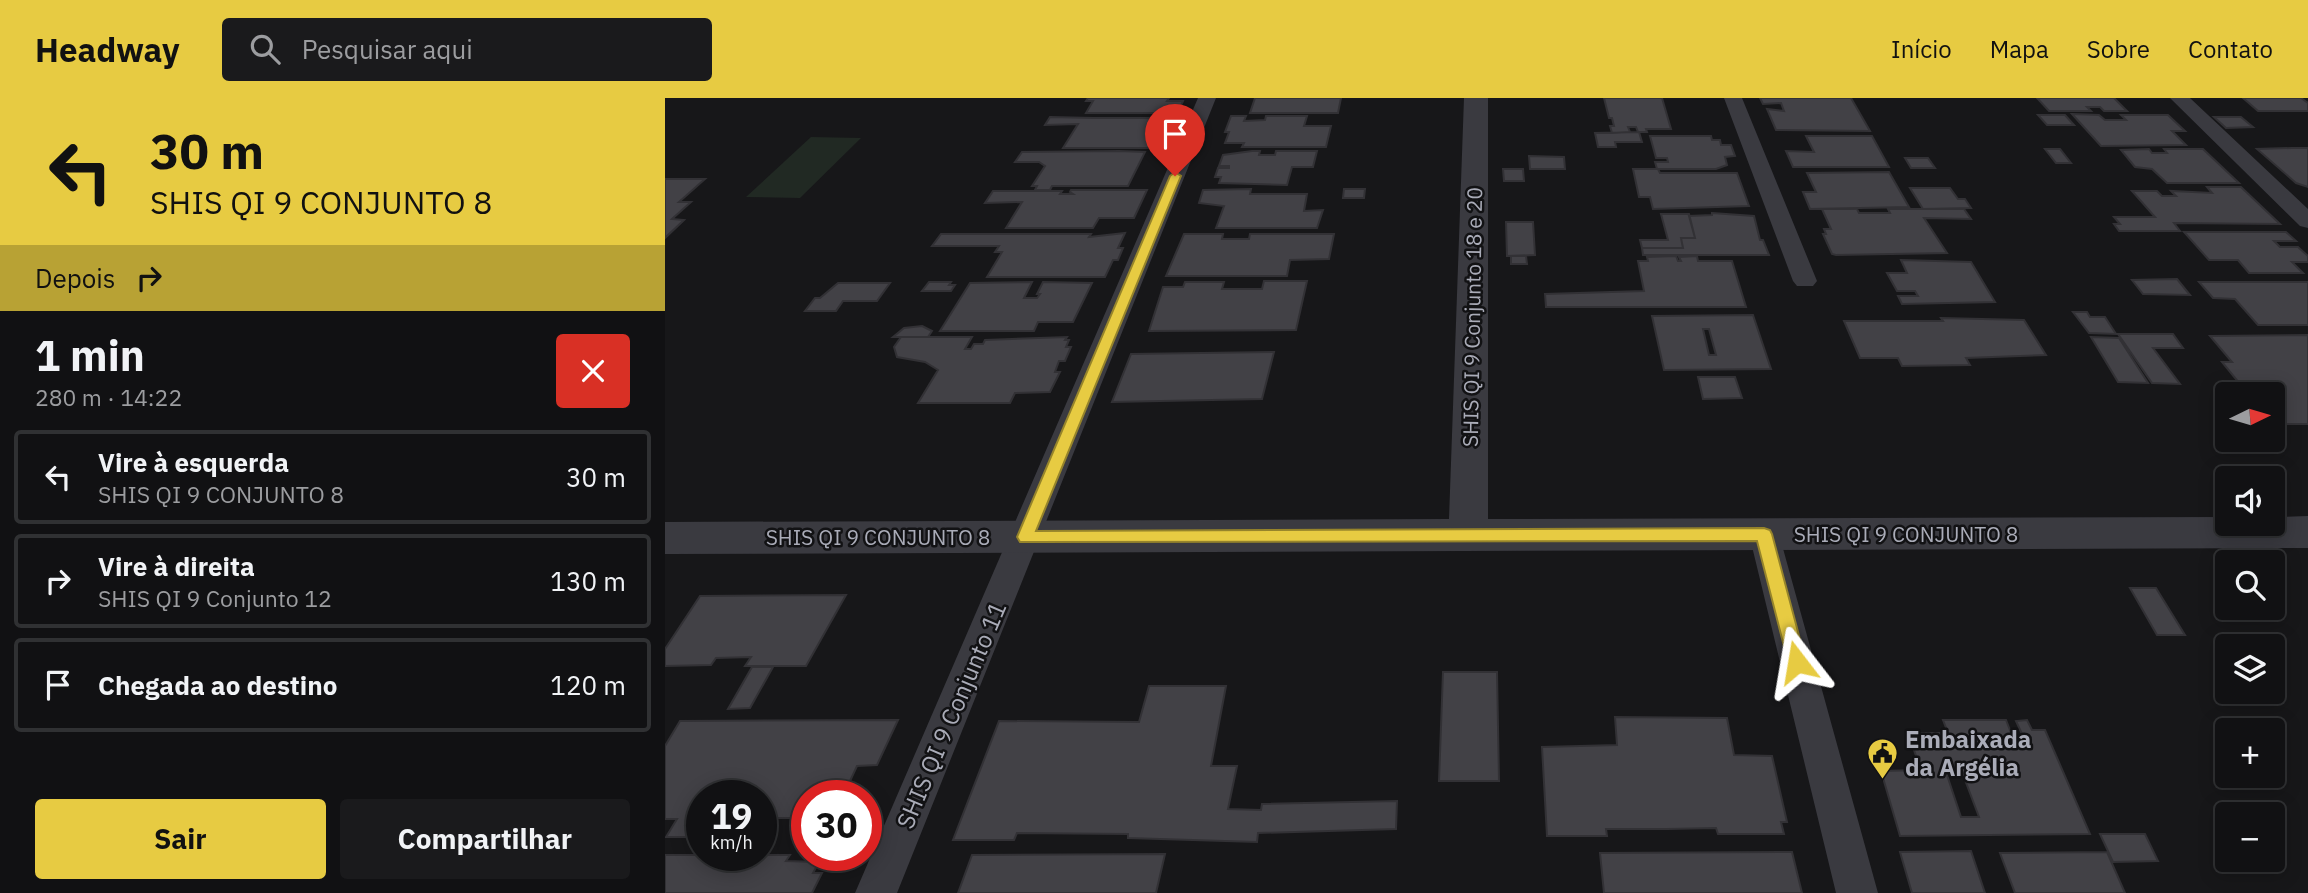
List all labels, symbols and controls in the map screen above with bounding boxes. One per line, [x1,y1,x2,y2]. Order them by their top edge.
search box [222,18,712,81]
text: Headway [35,28,180,71]
icon: search [246,30,284,68]
text: Pesquisar aqui [302,32,473,66]
text: Início [1891,33,1952,65]
text: Mapa [1990,33,2049,65]
text: Sobre [2087,33,2150,65]
text: Contato [2188,33,2273,65]
pin [1145,104,1205,176]
icon: arrive [1156,115,1194,153]
text: 30 m [150,119,264,182]
icon: left [35,126,126,217]
text: SHIS QI 9 CONJUNTO 8 [150,181,492,223]
street label: SHIS QI 9 Conjunto 18 e 20 [1456,187,1488,447]
icon: right [130,259,168,297]
text: Depois [35,261,116,295]
text: 1 min [35,328,145,383]
button: close [556,334,630,408]
text: 280 m · 14:22 [35,382,182,412]
north arrow [2215,382,2285,452]
map controls [2215,382,2285,872]
text: Vire à esquerda [98,445,289,479]
icon: left [39,458,77,496]
text: 30 m [566,460,626,494]
button: sound [2215,466,2285,536]
text: SHIS QI 9 CONJUNTO 8 [98,479,344,509]
street label: SHIS QI 9 CONJUNTO 8 [1794,520,2018,548]
street label: SHIS QI 9 CONJUNTO 8 [766,523,990,551]
text: Vire à direita [98,549,255,583]
button: search [2215,550,2285,620]
icon: right [39,562,77,600]
text: 130 m [550,564,626,598]
text: SHIS QI 9 Conjunto 12 [98,583,332,613]
street label: SHIS QI 9 Conjunto 11 [889,596,1013,834]
position arrow [1760,625,1834,699]
button: layers [2215,634,2285,704]
icon: arrive [39,666,77,704]
text: Chegada ao destino [98,668,337,702]
text: 120 m [550,668,626,702]
button: + [2215,718,2285,788]
place label: Embaixada da Argélia [1905,723,2031,783]
public building icon: Embaixada da Argélia [1865,736,1899,780]
speed limit sign: 30 [791,780,882,871]
text: 19 [710,793,753,839]
button: Sair [35,799,326,879]
button: Compartilhar [340,799,630,879]
button: − [2215,802,2285,872]
text: km/h [710,831,753,854]

